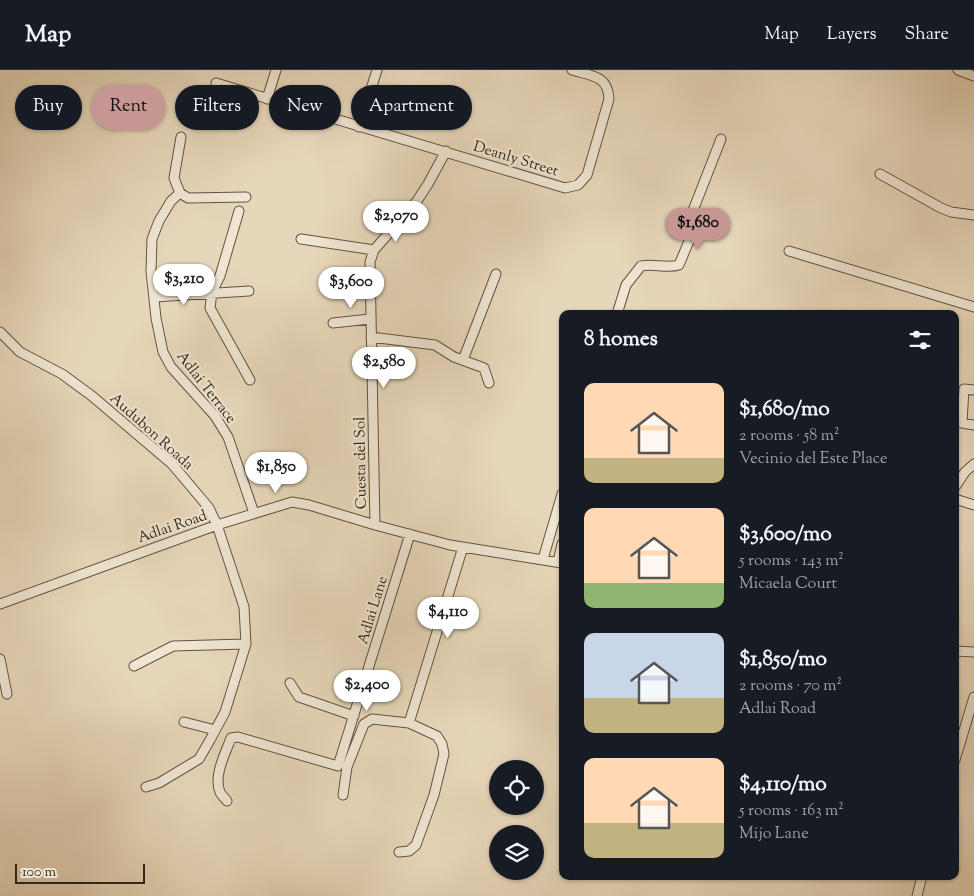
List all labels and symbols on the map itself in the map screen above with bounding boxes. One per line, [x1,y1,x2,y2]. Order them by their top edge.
street label: Deanly Street [470,137,561,182]
pin: $2,070 [355,200,437,243]
pin: $1,680 [657,208,739,250]
pin: $3,210 [143,264,225,306]
pin: $3,600 [310,266,392,309]
pin: $2,580 [343,346,425,389]
street label: Adlai Terrace [171,347,241,428]
street label: Audubon Roada [104,389,198,476]
street label: Cuesta del Sol [350,417,373,509]
pin: $1,850 [235,452,317,494]
street label: Adlai Road [135,506,211,549]
street label: Adlai Lane [353,574,394,647]
pin: $4,110 [407,596,489,639]
pin: $2,400 [326,670,408,712]
scale bar [15,861,145,884]

